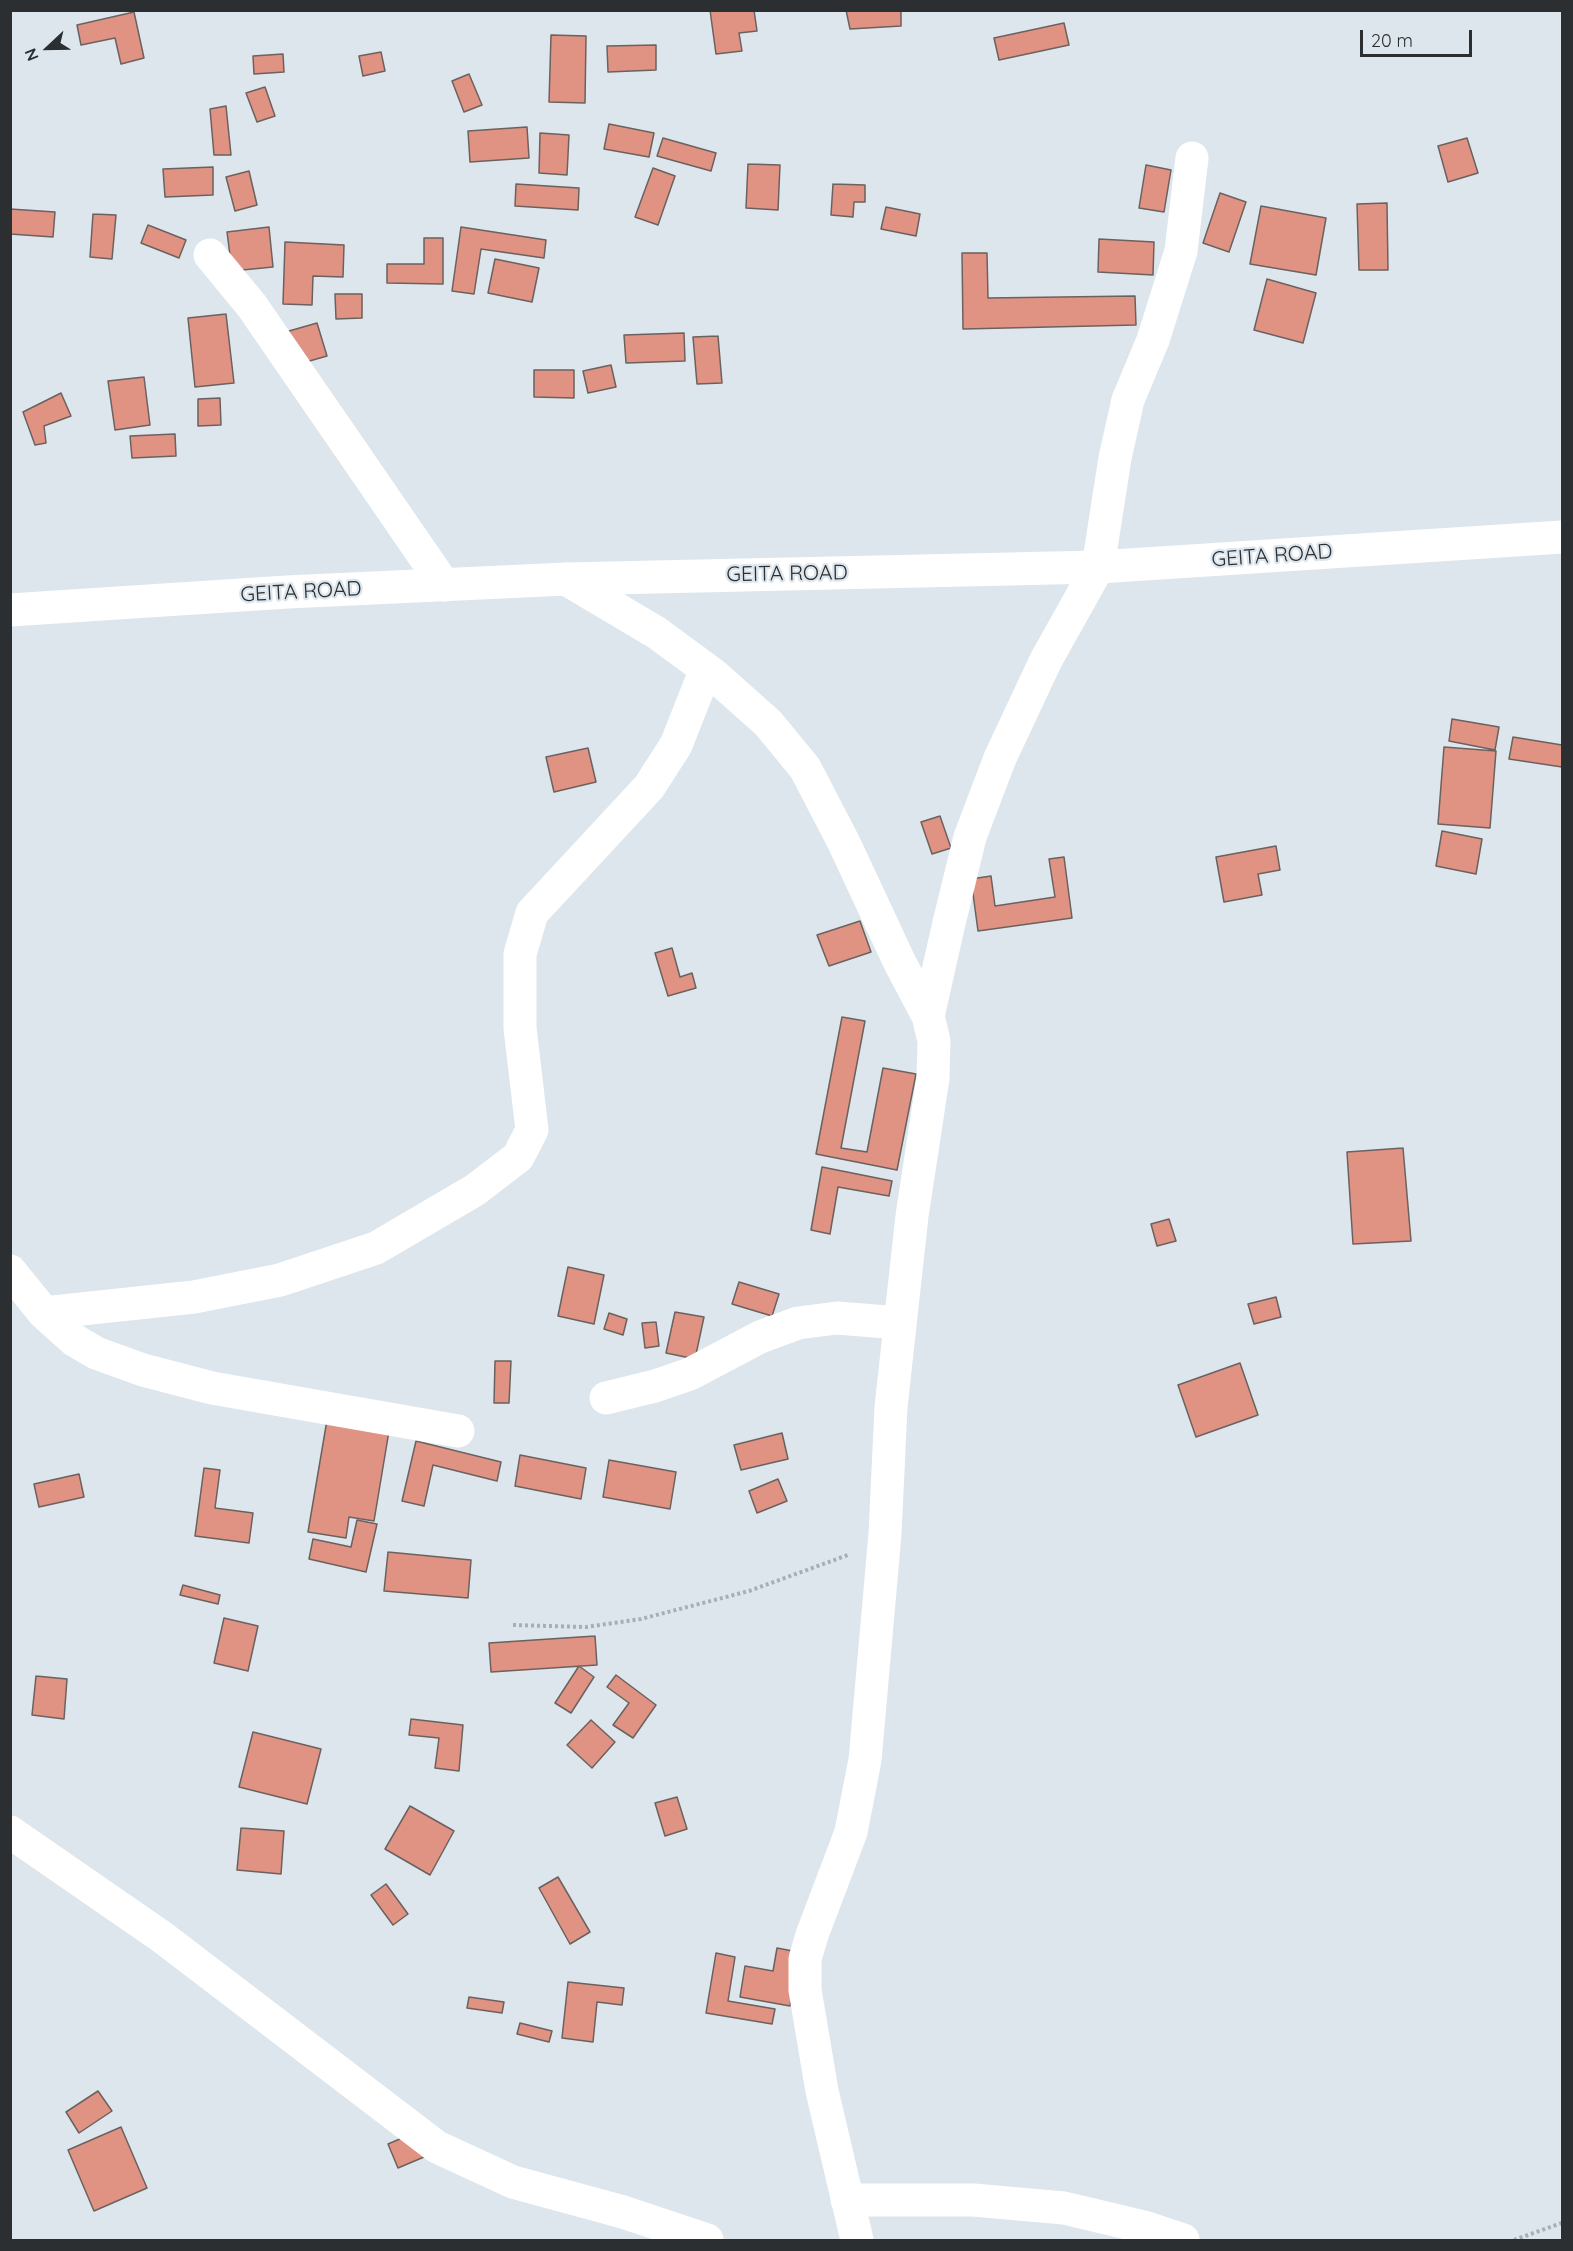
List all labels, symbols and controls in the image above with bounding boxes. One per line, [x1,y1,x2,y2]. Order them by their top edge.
north arrow [18,18,78,78]
scale bar [1363,18,1476,56]
text: 20 m [1371,29,1413,52]
text: N [20,46,43,64]
street label: GEITA ROAD [1211,539,1333,573]
street label: GEITA ROAD [726,560,848,588]
street label: GEITA ROAD [240,576,362,608]

